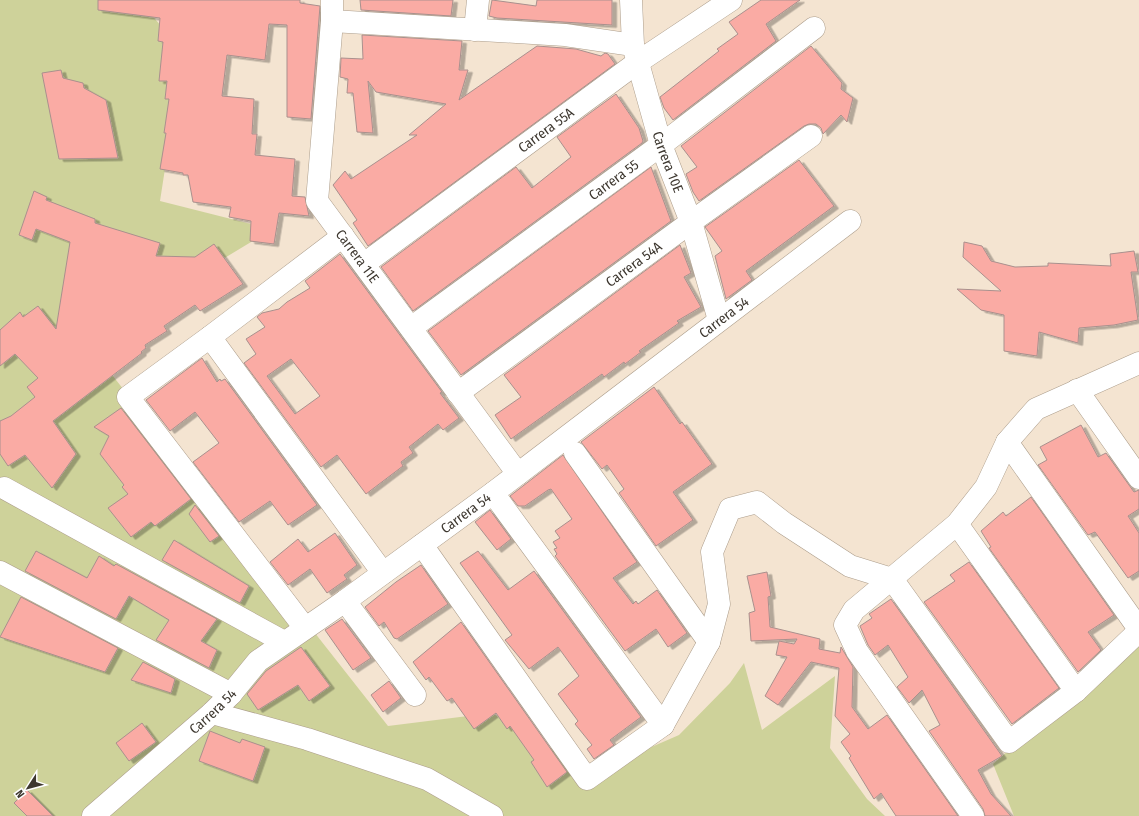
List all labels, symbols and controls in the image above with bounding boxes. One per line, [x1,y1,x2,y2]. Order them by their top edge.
street label: Carrera 55A [515,103,578,156]
street label: Carrera 10E [649,129,687,195]
street label: Carrera 55 [585,156,642,204]
street label: Carrera 11E [332,226,383,286]
street label: Carrera 54A [602,237,666,290]
street label: Carrera 54 [696,293,752,341]
street label: Carrera 54 [437,489,494,537]
street label: Carrera 54 [186,686,240,737]
north arrow [8,768,48,808]
text: N [13,787,28,800]

